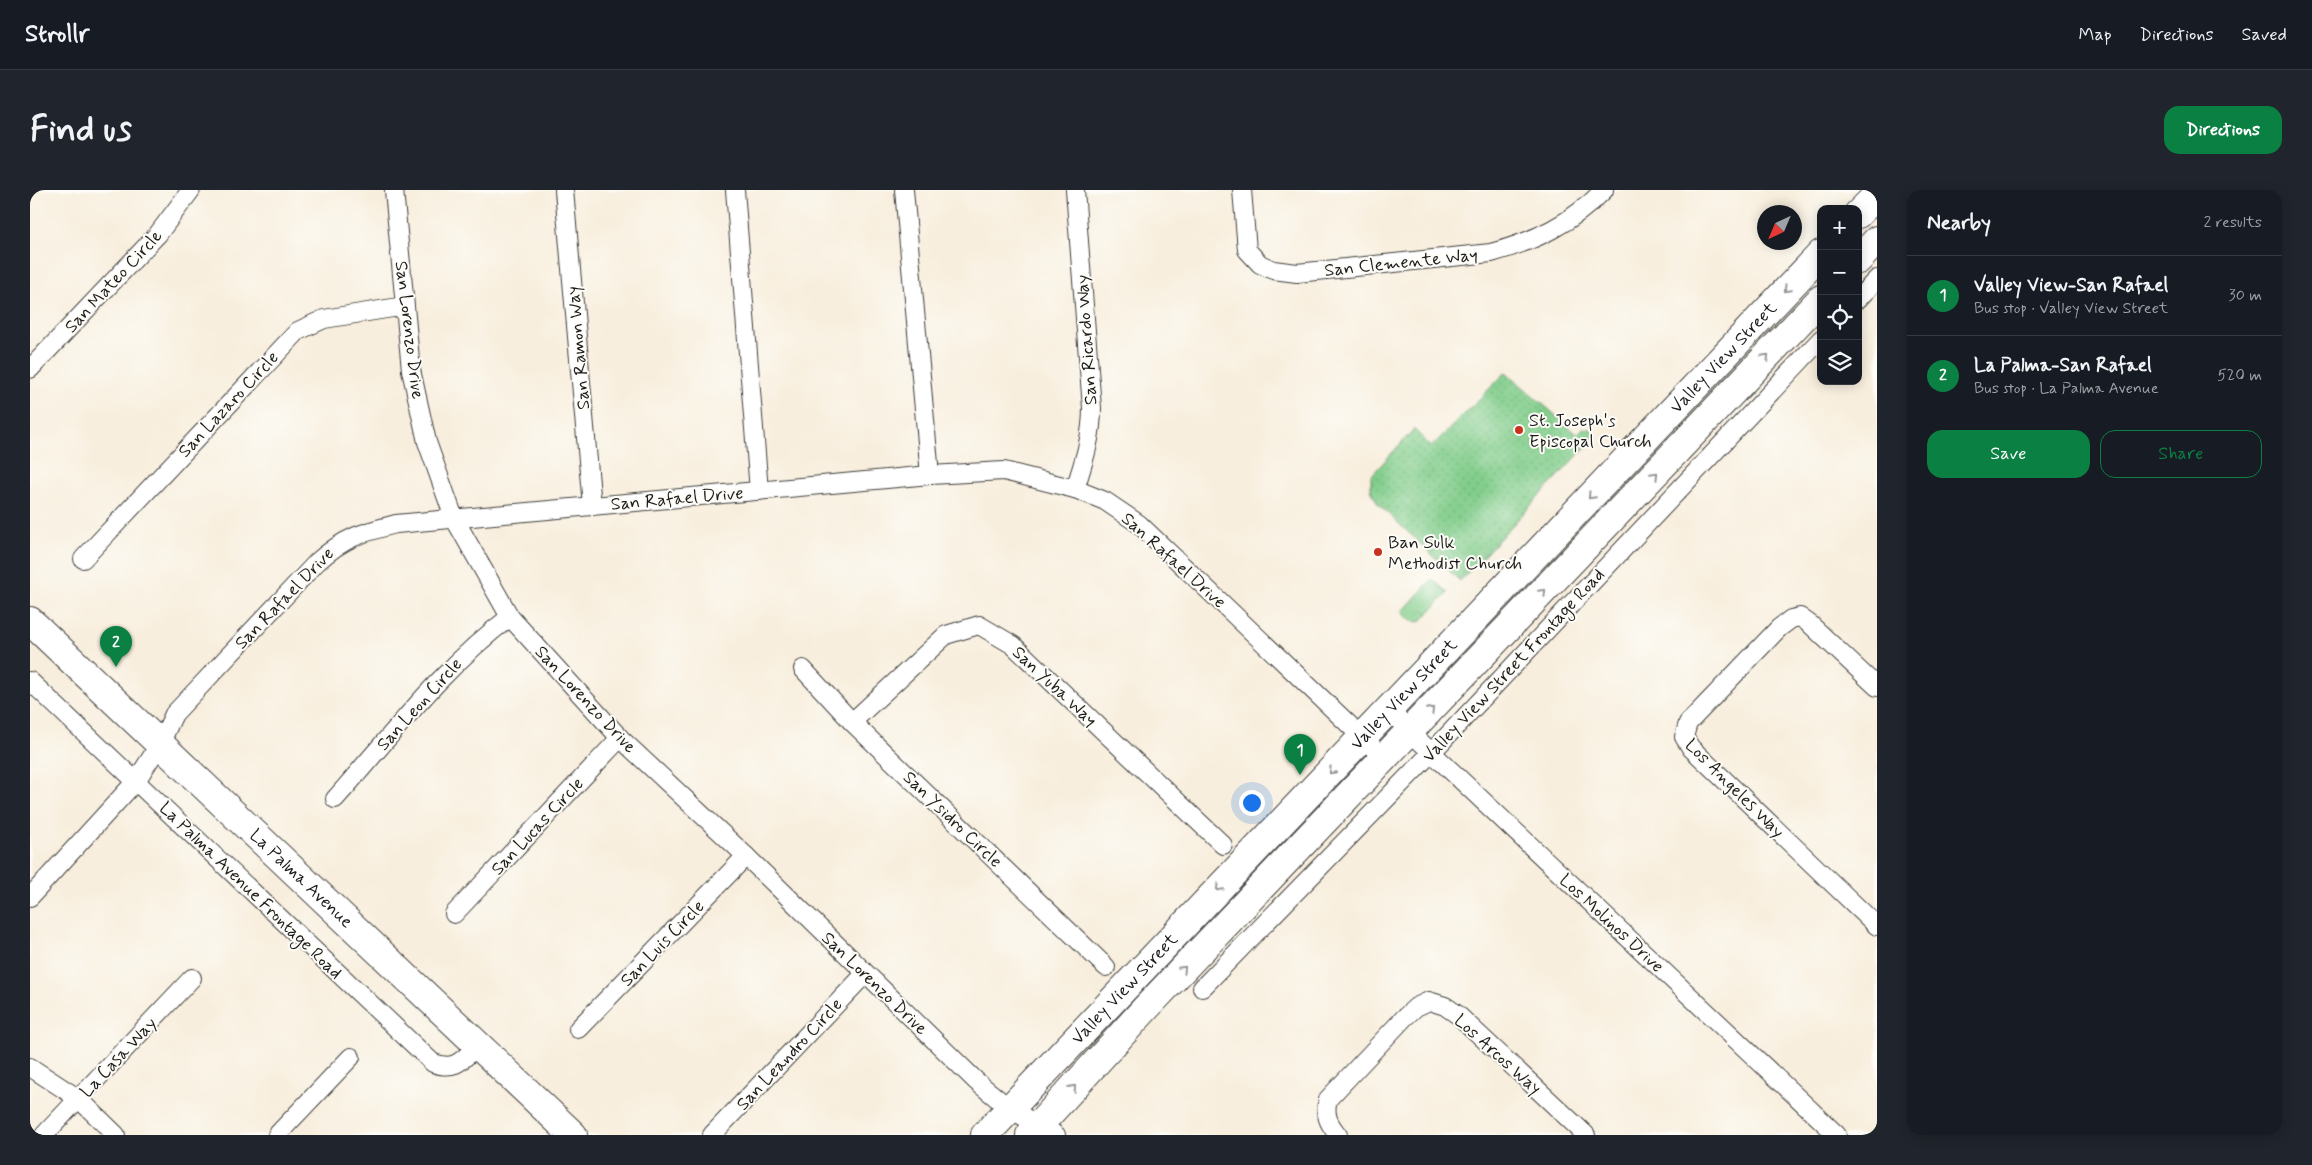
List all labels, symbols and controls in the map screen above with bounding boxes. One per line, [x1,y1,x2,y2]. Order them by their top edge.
text: Strollr [25,19,89,50]
text: Map [2079,23,2112,47]
text: Directions [2140,23,2214,47]
text: Saved [2242,23,2287,47]
button: Directions [2164,106,2282,154]
text: Find us [30,107,132,153]
north arrow [1757,205,1802,250]
map controls [1817,205,1862,385]
button: + [1817,205,1862,250]
text: Nearby [1927,209,1991,237]
text: 2 results [2204,212,2262,233]
street label: San Mateo Circle [60,225,168,339]
street label: San Clemente Way [1323,243,1479,283]
button: − [1817,250,1862,295]
street label: San Lorenzo Drive [389,260,429,401]
text: Valley View-San Rafael [1974,273,2168,298]
street label: San Ricardo Way [1070,274,1104,406]
one-way arrow [1784,284,1793,293]
street label: San Ramon Way [562,285,596,411]
text: 1 [1939,285,1947,306]
text: 30 m [2229,285,2262,306]
button: locate [1817,295,1862,340]
street label: Valley View Street [1665,297,1783,419]
text: Bus stop · Valley View Street [1974,298,2168,319]
button: layers [1817,340,1862,385]
street label: San Lazaro Circle [173,346,284,463]
one-way arrow [1761,353,1770,362]
text: La Palma-San Rafael [1974,353,2152,378]
text: 2 [1939,365,1947,386]
text: 520 m [2217,365,2262,386]
text: Bus stop · La Palma Avenue [1974,378,2159,399]
place label: St. Joseph's Episcopal Church [1529,409,1652,454]
marker: St. Joseph's Episcopal Church [1513,424,1525,436]
button: Save [1927,430,2090,478]
button: Share [2100,430,2262,478]
one-way arrow [1649,471,1658,480]
street label: San Rafael Drive [610,481,744,517]
one-way arrow [1588,490,1597,499]
street label: San Rafael Drive [1116,507,1231,614]
place label: Ban Sulk Methodist Church [1388,531,1522,576]
street label: San Rafael Drive [230,542,340,655]
marker: Ban Sulk Methodist Church [1372,546,1384,558]
street label: Valley View Street Frontage Road [1417,563,1611,769]
one-way arrow [1537,589,1546,598]
pin: 2 [100,626,132,667]
street label: Valley View Street [1346,633,1463,756]
street label: San Lorenzo Drive [529,641,641,759]
street label: San Yuba Way [1007,641,1102,732]
street label: San Leon Circle [372,653,468,756]
one-way arrow [1425,707,1434,716]
pin: 1 [1284,734,1316,775]
street label: Los Angeles Way [1679,734,1789,844]
one-way arrow [1329,765,1338,774]
street label: San Ysidro Circle [897,766,1007,873]
street label: San Lucas Circle [486,772,589,881]
your location [1239,790,1265,816]
street label: La Palma Avenue Frontage Road [153,797,347,985]
street label: La Palma Avenue [244,824,358,934]
street label: Los Molinos Drive [1554,869,1669,979]
one-way arrow [1216,882,1225,891]
street label: San Luis Circle [615,895,710,992]
street label: San Lorenzo Drive [816,927,933,1041]
street label: Valley View Street [1066,928,1184,1050]
one-way arrow [1177,966,1186,975]
street label: San Leandro Circle [731,993,848,1116]
street label: Los Arcos Way [1448,1009,1546,1100]
street label: La Casa Way [75,1012,162,1103]
one-way arrow [1067,1085,1076,1094]

